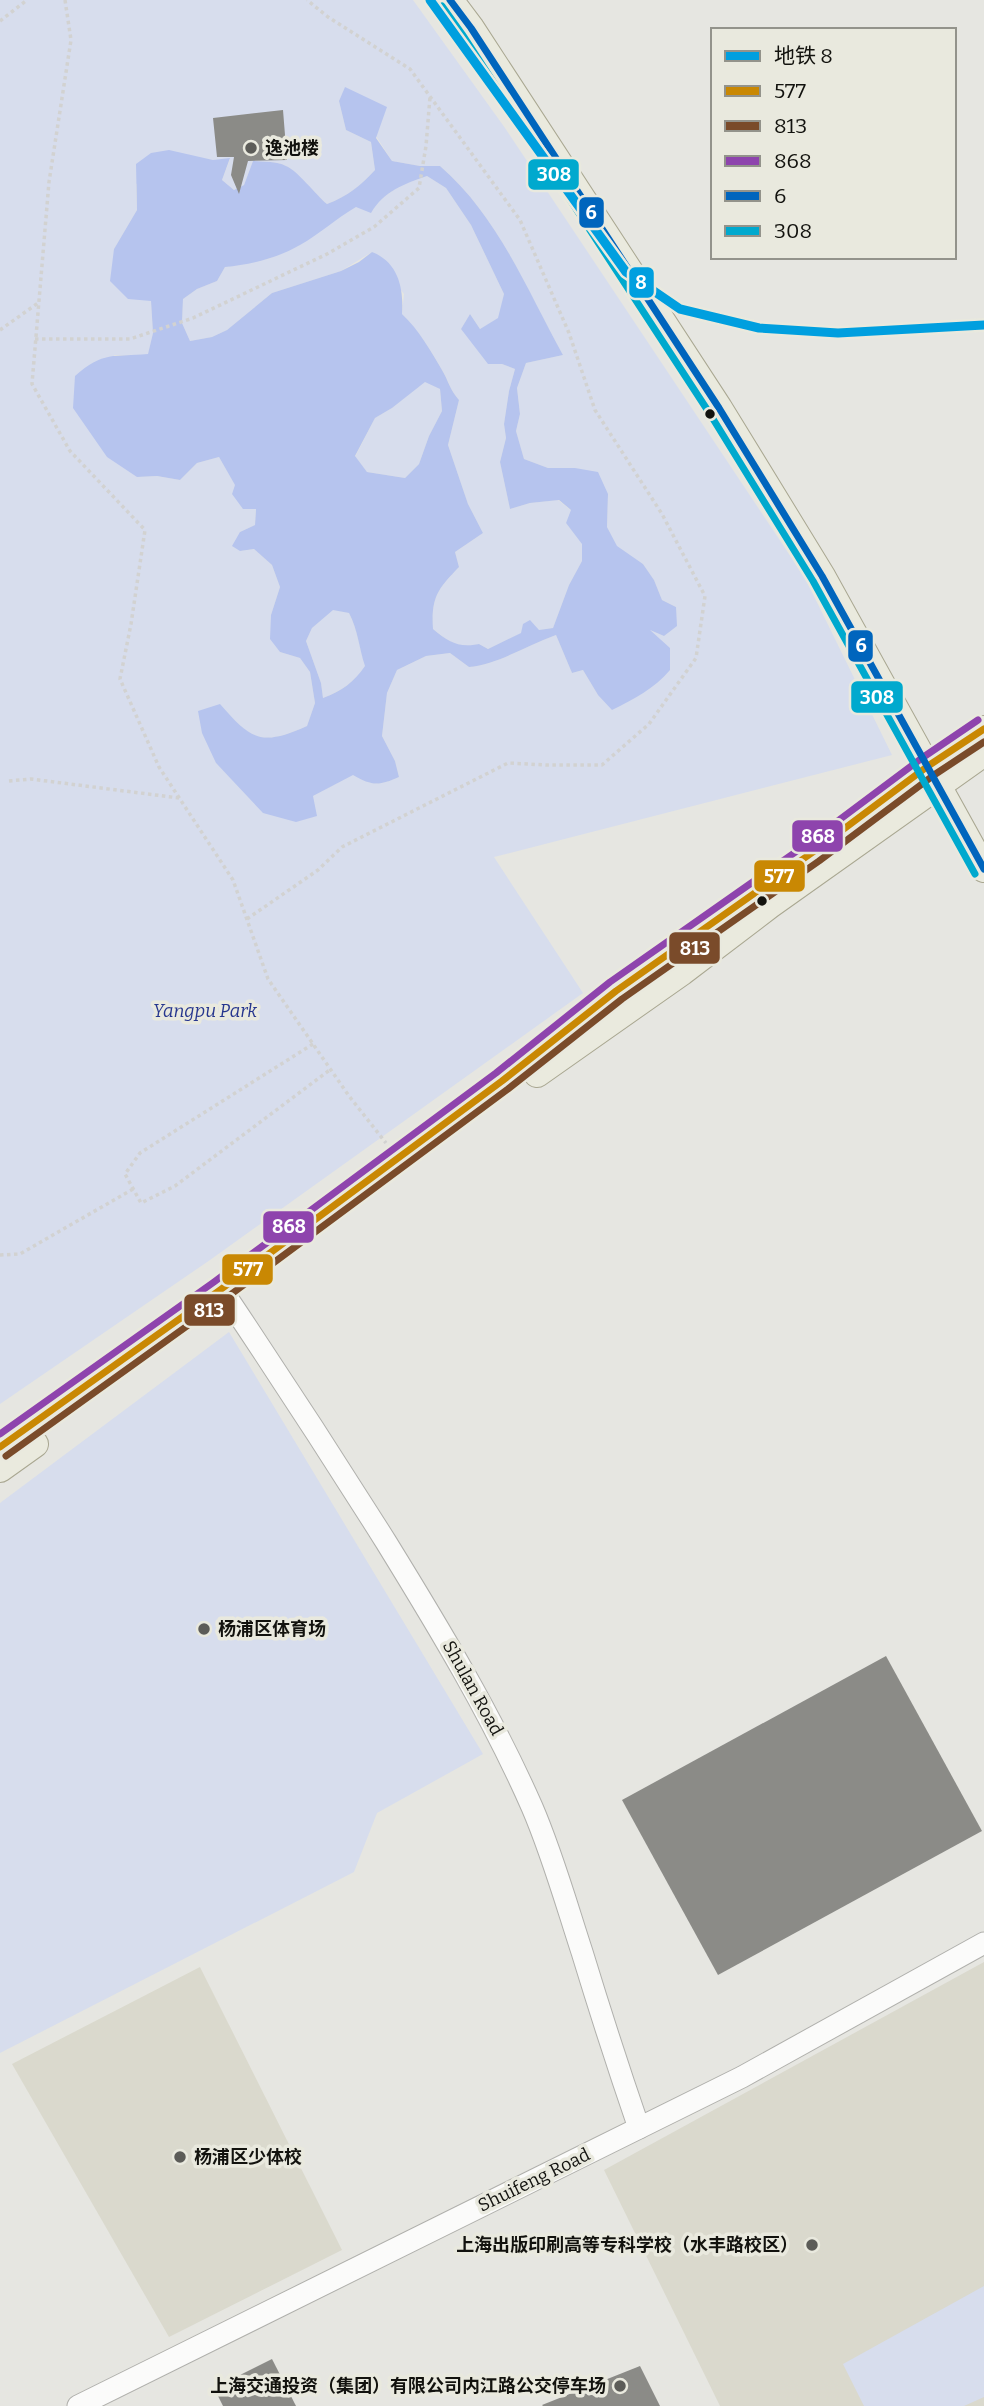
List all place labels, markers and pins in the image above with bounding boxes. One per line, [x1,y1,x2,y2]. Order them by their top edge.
place label: 逸池楼 [265,137,319,159]
marker: 逸池楼 [243,140,259,156]
unlabelled marker [703,407,717,421]
unlabelled marker [755,894,769,908]
place label: 杨浦区体育场 [218,1618,326,1640]
marker: 杨浦区体育场 [196,1621,212,1637]
place label: 杨浦区少体校 [194,2146,302,2168]
marker: 杨浦区少体校 [172,2149,188,2165]
place label: 上海出版印刷高等专科学校（水丰路校区） [456,2234,798,2256]
marker: 上海出版印刷高等专科学校（水丰路校区） [804,2237,820,2253]
place label: 上海交通投资（集团）有限公司内江路公交停车场 [210,2375,606,2397]
marker: 上海交通投资（集团）有限公司内江路公交停车场 [612,2378,628,2394]

